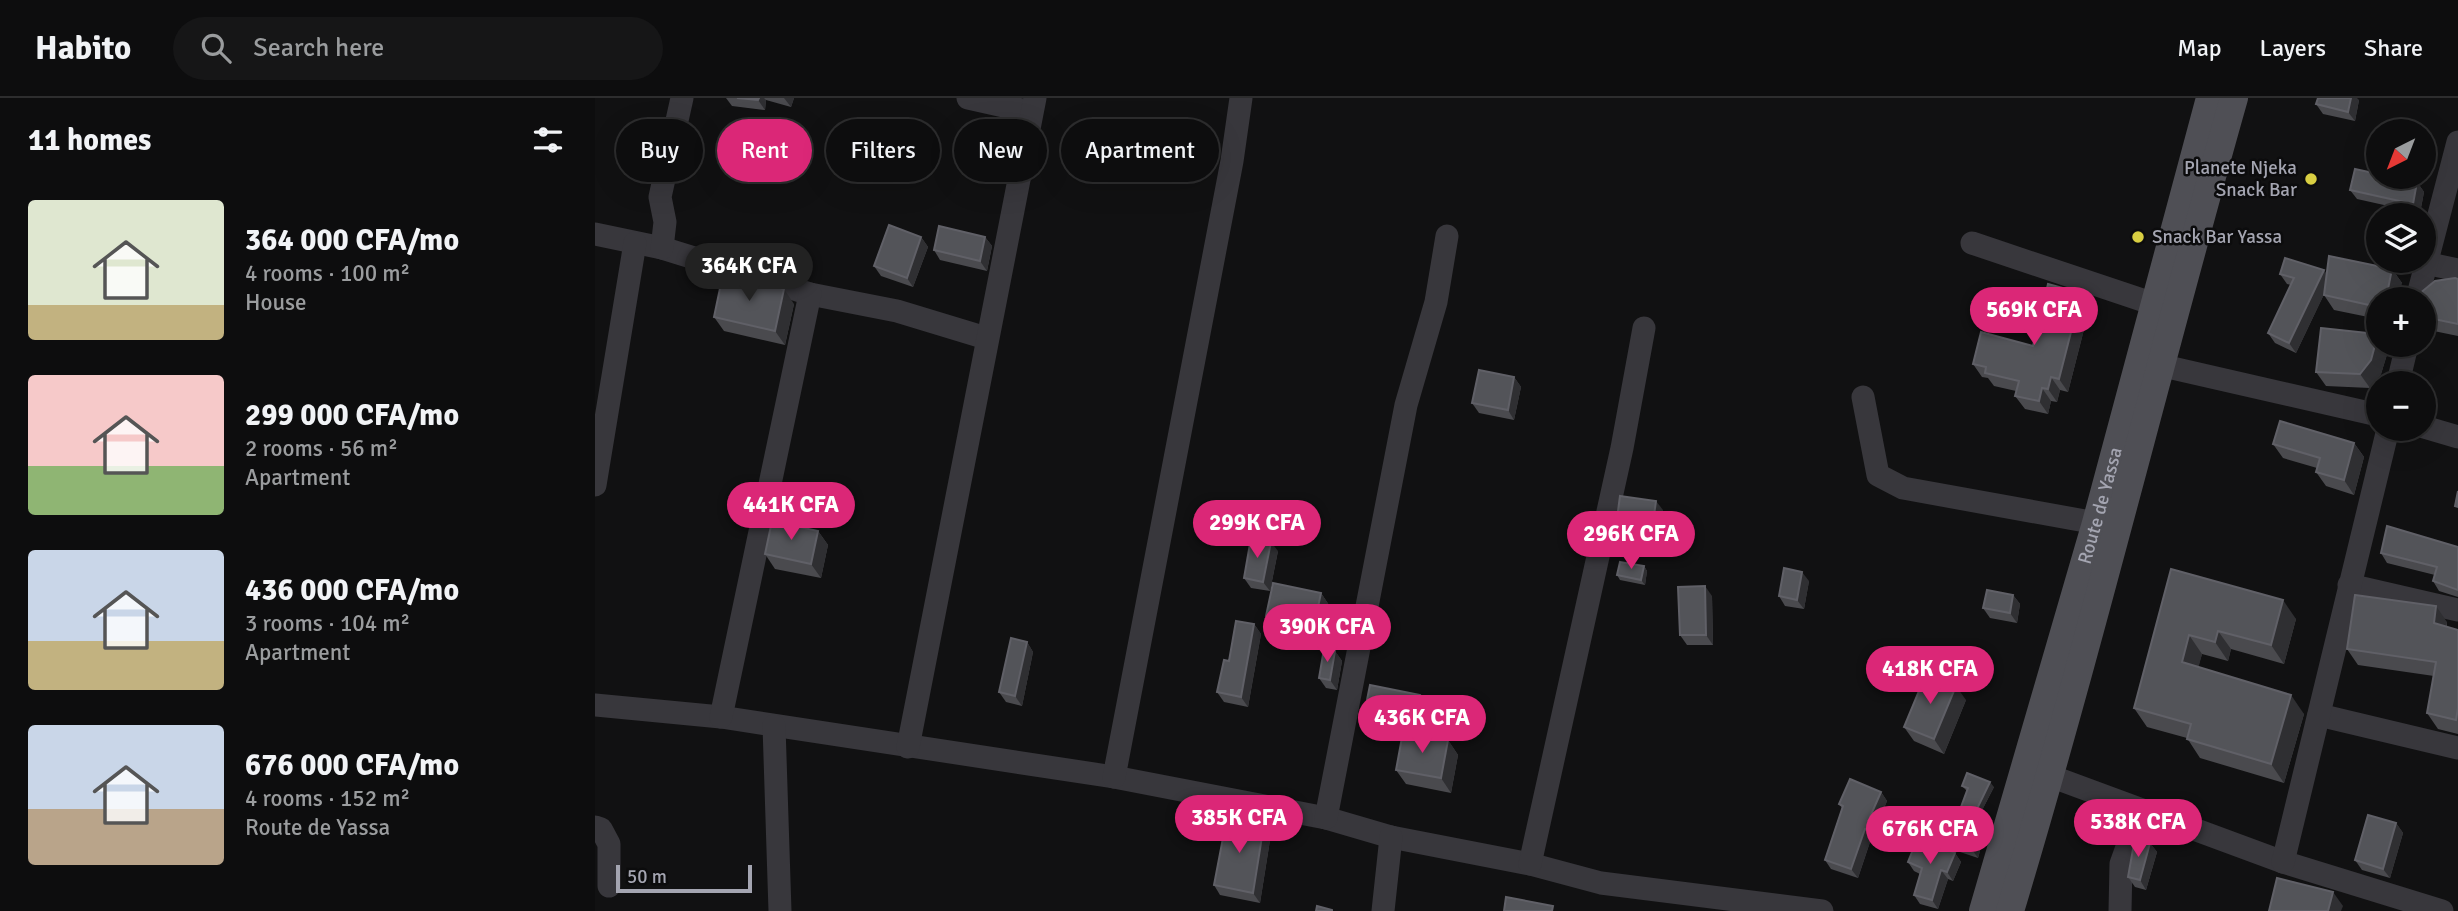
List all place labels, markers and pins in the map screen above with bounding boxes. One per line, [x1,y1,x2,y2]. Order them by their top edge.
place label: Planete Njeka Snack Bar [2184,156,2297,202]
marker: Planete Njeka Snack Bar [2303,171,2319,187]
place label: Snack Bar Yassa [2152,225,2282,249]
marker: Snack Bar Yassa [2130,229,2146,245]
pin: 364K CFA [677,244,821,303]
pin: 569K CFA [1962,288,2106,347]
pin: 441K CFA [719,482,863,542]
pin: 299K CFA [1185,500,1329,560]
pin: 296K CFA [1559,512,1703,571]
pin: 390K CFA [1255,604,1399,664]
pin: 418K CFA [1858,646,2002,706]
pin: 436K CFA [1350,696,1494,755]
pin: 385K CFA [1167,796,1311,855]
pin: 538K CFA [2066,800,2210,859]
pin: 676K CFA [1858,806,2002,866]

